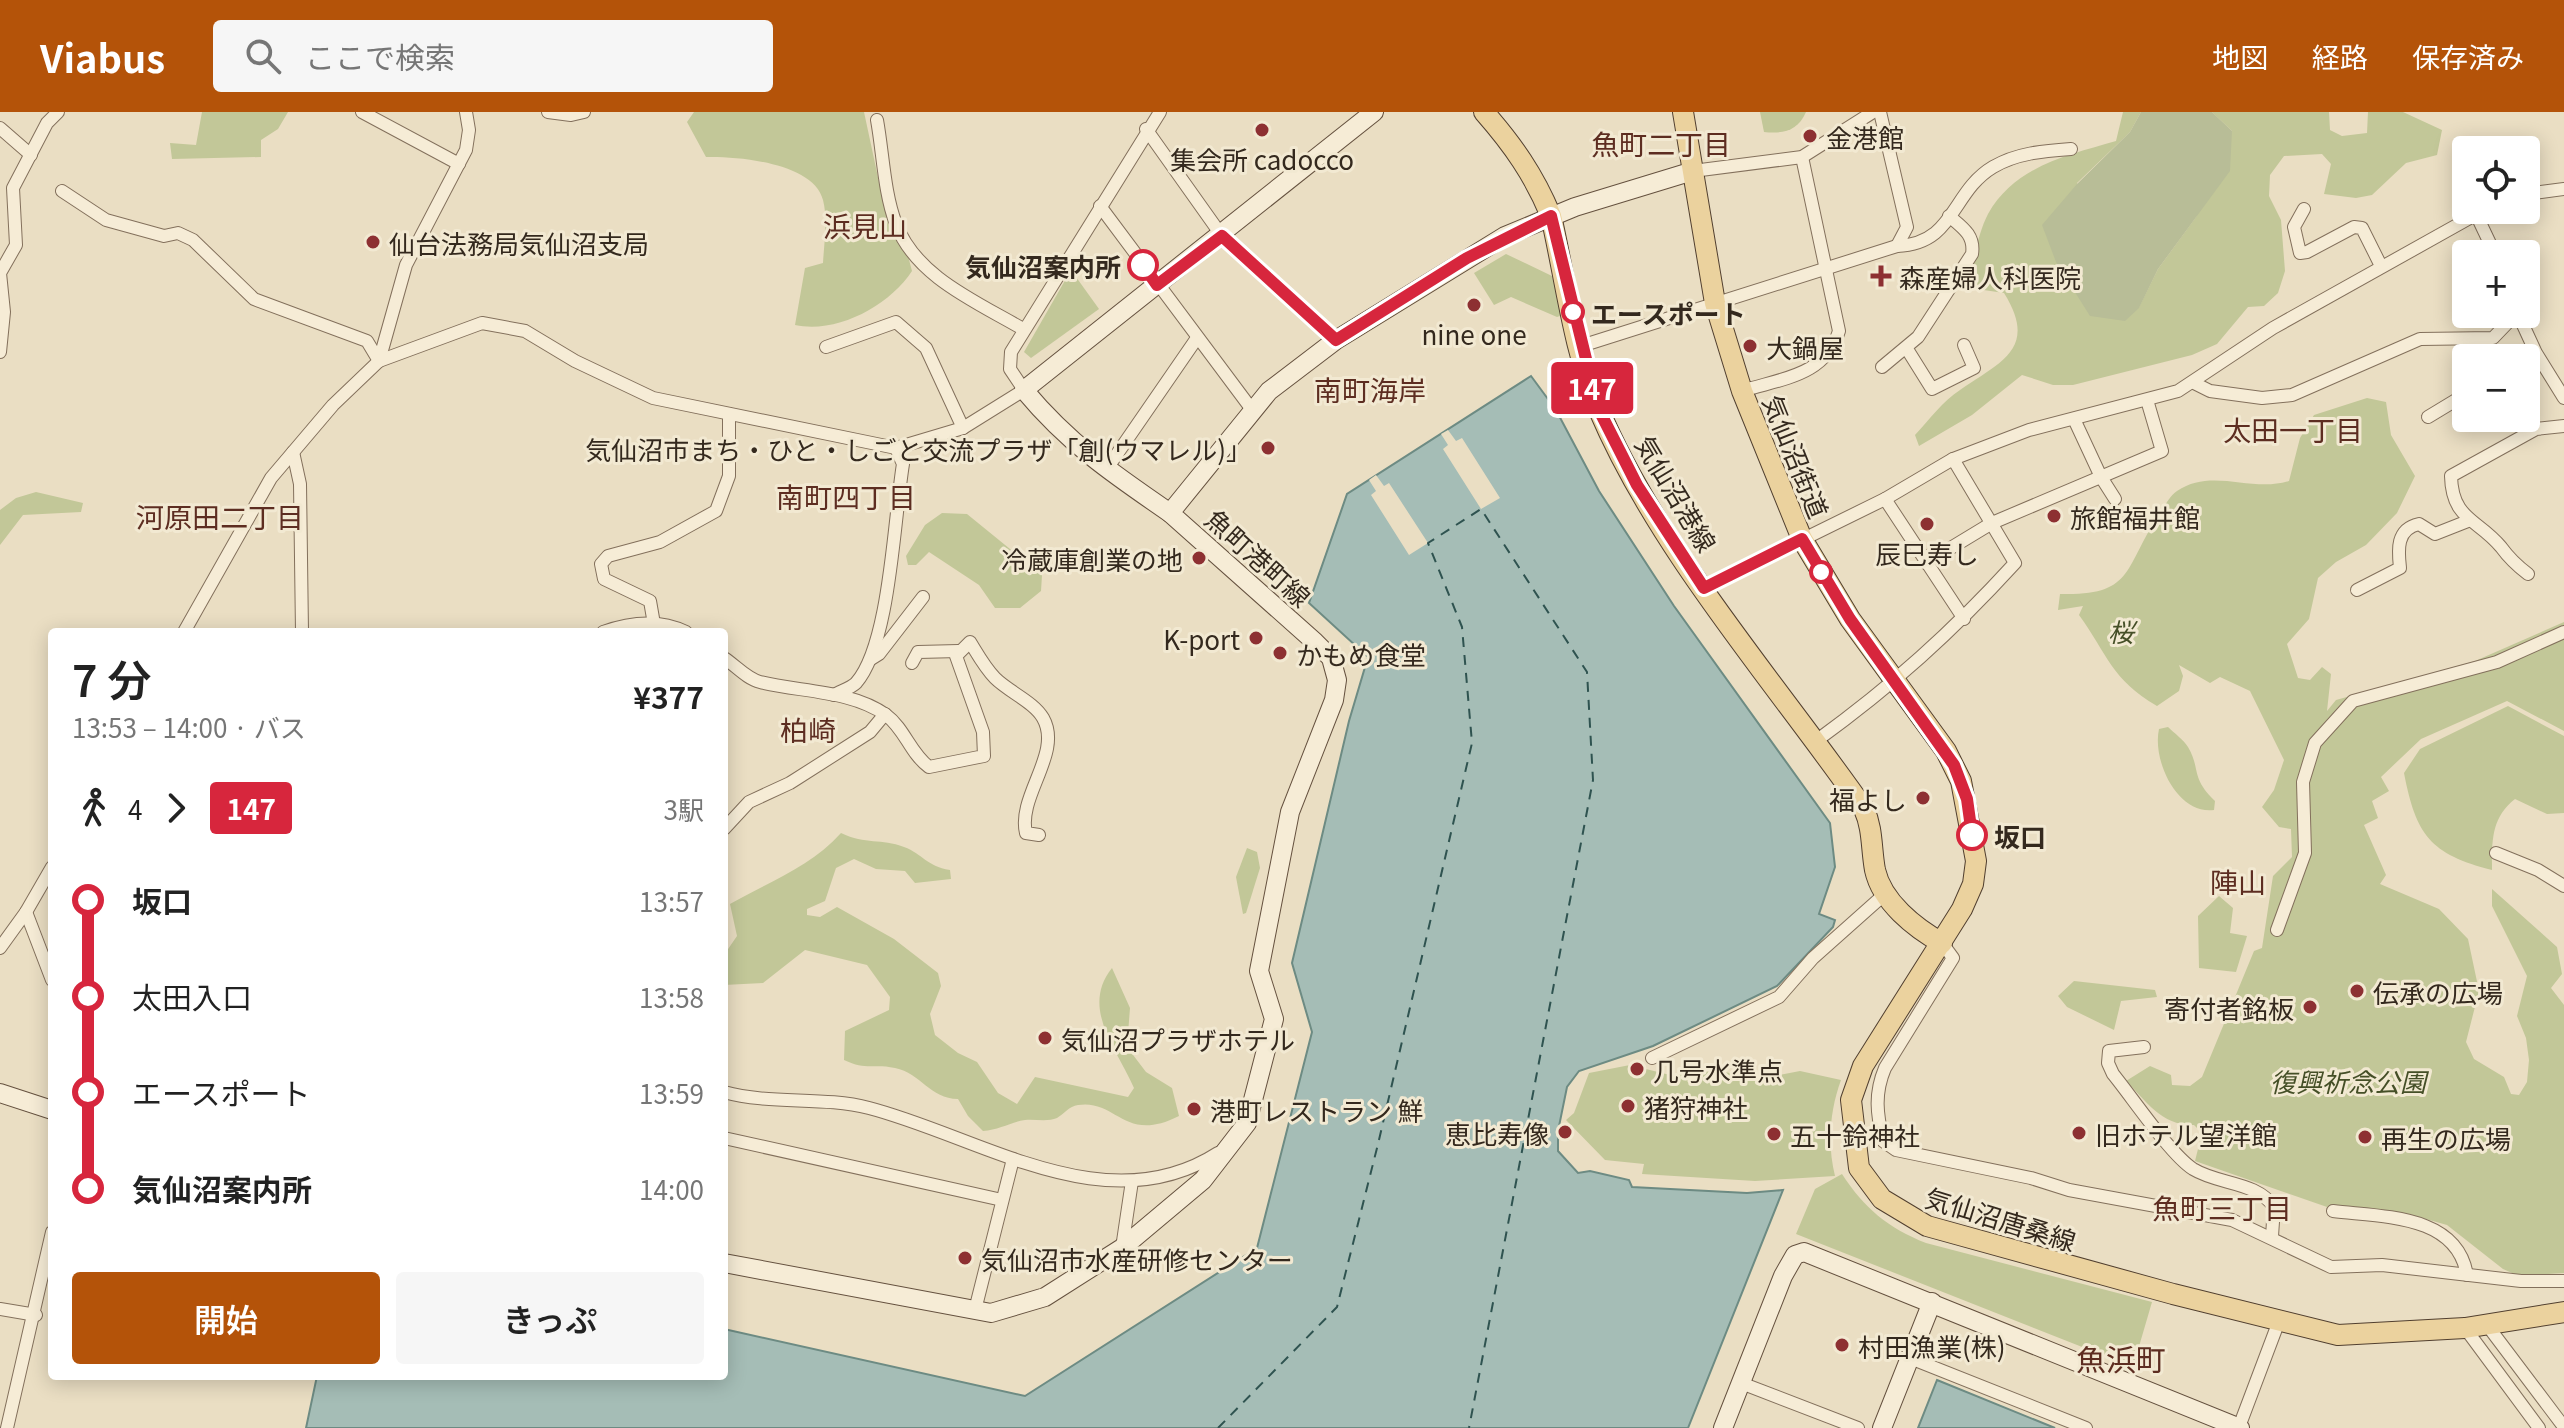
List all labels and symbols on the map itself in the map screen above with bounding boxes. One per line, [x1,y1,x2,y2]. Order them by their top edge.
place label: 金港館 [1826,118,1904,155]
marker: 集会所 cadocco [1253,121,1271,139]
district label: 魚町二丁目 [1591,123,1731,163]
marker: 金港館 [1801,127,1819,145]
place label: 集会所 cadocco [1170,140,1354,177]
district label: 浜見山 [823,205,907,245]
place label: 仙台法務局気仙沼支局 [389,224,649,261]
marker: 仙台法務局気仙沼支局 [364,233,382,251]
place label: 気仙沼案内所 [965,247,1121,284]
marker: 気仙沼案内所 [1128,250,1158,280]
place label: 森産婦人科医院 [1899,258,2081,295]
marker: 森産婦人科医院 [1870,265,1892,287]
place label: エースポート [1591,294,1746,331]
marker: nine one [1465,296,1483,314]
marker: エースポート [1562,301,1584,323]
place label: nine one [1421,315,1527,352]
place label: 大鍋屋 [1766,328,1844,365]
marker: 大鍋屋 [1741,337,1759,355]
line badge: 147 [1546,362,1638,414]
district label: 南町海岸 [1314,369,1426,409]
street label: 気仙沼街道 [1755,389,1839,523]
district label: 太田一丁目 [2223,409,2363,449]
street label: 気仙沼港線 [1628,428,1726,558]
place label: 気仙沼市まち・ひと・しごと交流プラザ「創(ウマレル)」 [585,430,1252,467]
marker: 気仙沼市まち・ひと・しごと交流プラザ「創(ウマレル)」 [1259,439,1277,457]
district label: 南町四丁目 [776,476,916,516]
district label: 河原田二丁目 [136,496,304,536]
place label: 旅館福井館 [2070,498,2200,535]
street label: 魚町港町線 [1198,500,1320,614]
marker: 旅館福井館 [2045,507,2063,525]
marker: 辰巳寿し [1918,515,1936,533]
place label: 辰巳寿し [1875,534,1979,571]
place label: 冷蔵庫創業の地 [1001,540,1183,577]
marker: 冷蔵庫創業の地 [1190,549,1208,567]
unlabelled marker [1810,561,1832,583]
park label: 桜 [2108,612,2138,649]
place label: K-port [1163,620,1240,657]
marker: K-port [1247,629,1265,647]
place label: かもめ食堂 [1296,635,1426,672]
marker: かもめ食堂 [1271,644,1289,662]
district label: 柏崎 [780,709,836,749]
place label: 福よし [1829,780,1907,817]
marker: 福よし [1914,789,1932,807]
place label: 坂口 [1994,817,2046,854]
marker: 坂口 [1957,820,1987,850]
district label: 陣山 [2210,861,2266,901]
place label: 伝承の広場 [2373,973,2503,1010]
marker: 伝承の広場 [2348,982,2366,1000]
place label: 寄付者銘板 [2164,989,2294,1026]
marker: 寄付者銘板 [2301,998,2319,1016]
place label: 気仙沼プラザホテル [1061,1020,1295,1057]
marker: 気仙沼プラザホテル [1036,1029,1054,1047]
place label: 几号水準点 [1653,1051,1783,1088]
marker: 几号水準点 [1628,1060,1646,1078]
park label: 復興祈念公園 [2270,1062,2430,1099]
place label: 猪狩神社 [1644,1088,1748,1125]
place label: 港町レストラン 鮮 [1210,1091,1424,1128]
marker: 猪狩神社 [1619,1097,1637,1115]
marker: 港町レストラン 鮮 [1185,1100,1203,1118]
place label: 恵比寿像 [1445,1114,1549,1151]
place label: 旧ホテル望洋館 [2095,1115,2277,1152]
place label: 五十鈴神社 [1790,1116,1920,1153]
place label: 再生の広場 [2381,1119,2511,1156]
marker: 恵比寿像 [1556,1123,1574,1141]
marker: 旧ホテル望洋館 [2070,1124,2088,1142]
marker: 五十鈴神社 [1765,1125,1783,1143]
marker: 再生の広場 [2356,1128,2374,1146]
street label: 気仙沼唐桑線 [1921,1178,2081,1258]
district label: 魚町三丁目 [2152,1187,2292,1227]
place label: 気仙沼市水産研修センター [981,1240,1293,1277]
marker: 気仙沼市水産研修センター [956,1249,974,1267]
place label: 村田漁業(株) [1858,1327,2006,1364]
marker: 村田漁業(株) [1833,1336,1851,1354]
district label: 魚浜町 [2076,1336,2166,1380]

